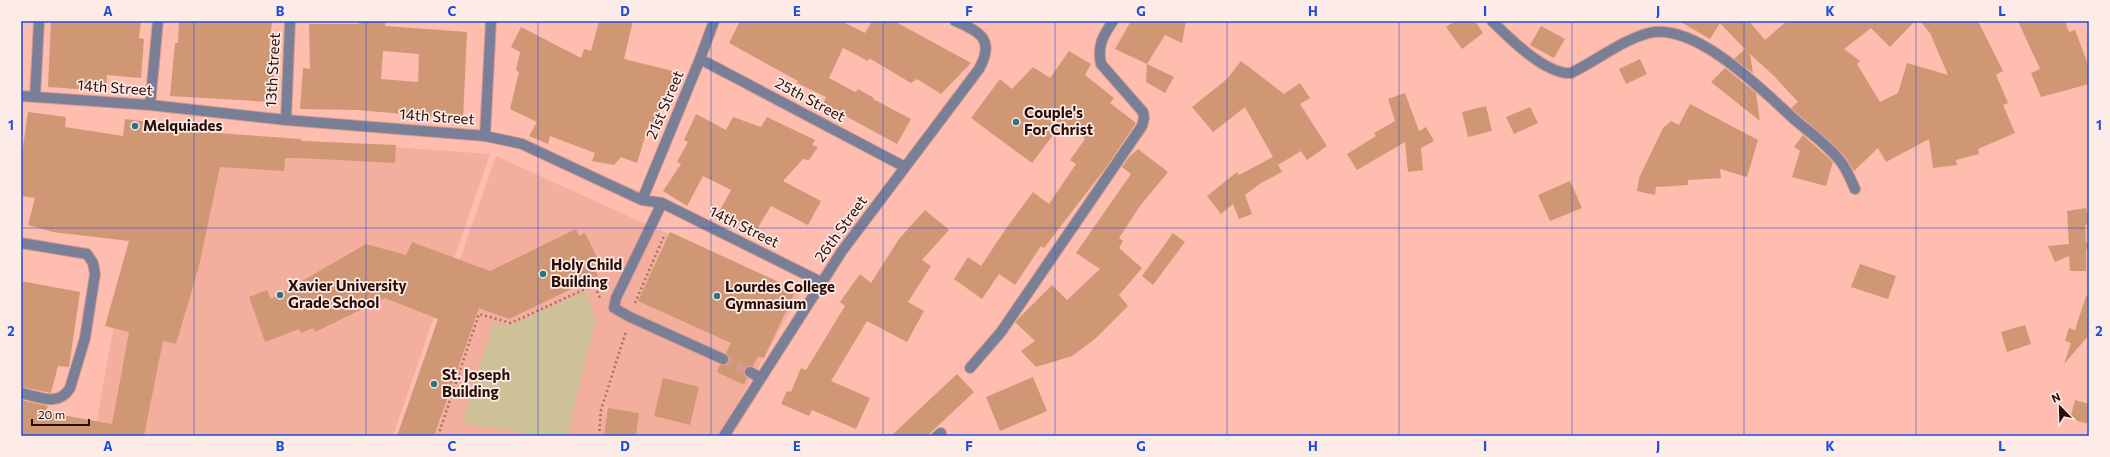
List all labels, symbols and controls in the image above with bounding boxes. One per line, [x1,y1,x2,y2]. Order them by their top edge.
text: A [103,3,113,19]
text: B [276,3,285,19]
text: C [448,3,457,19]
text: D [620,3,630,19]
text: E [793,3,801,19]
text: F [965,3,973,19]
text: G [1136,3,1146,19]
text: H [1308,3,1318,19]
text: I [1483,3,1487,19]
text: J [1656,3,1660,19]
text: K [1825,3,1835,19]
text: L [1998,3,2006,19]
street label: 13th Street [261,32,283,108]
street label: 21st Street [642,68,687,142]
street label: 25th Street [772,73,849,125]
street label: 14th Street [77,75,153,99]
place label: Couple's For Christ [1024,103,1093,138]
street label: 14th Street [399,104,475,128]
place label: Melquiades [143,116,222,134]
text: 1 [8,117,14,133]
marker: Couple's For Christ [1011,117,1021,127]
text: 1 [2096,117,2102,133]
marker: Melquiades [130,121,140,131]
street label: 26th Street [810,192,870,265]
street label: 14th Street [707,201,782,251]
place label: Holy Child Building [551,255,622,290]
marker: Holy Child Building [538,269,548,279]
place label: Xavier University Grade School [288,276,408,311]
place label: Lourdes College Gymnasium [725,277,835,312]
marker: Xavier University Grade School [275,290,285,300]
marker: Lourdes College Gymnasium [712,291,722,301]
text: 2 [7,323,15,339]
text: 2 [2095,323,2103,339]
place label: St. Joseph Building [442,365,510,400]
marker: St. Joseph Building [429,379,439,389]
north arrow [2040,387,2080,427]
text: N [2050,390,2062,405]
scale bar [32,401,89,427]
text: 20 m [38,407,65,421]
text: A [103,438,113,454]
text: B [276,438,285,454]
text: C [448,438,457,454]
text: D [620,438,630,454]
text: E [793,438,801,454]
text: F [965,438,973,454]
text: G [1136,438,1146,454]
text: H [1308,438,1318,454]
text: I [1483,438,1487,454]
text: J [1656,438,1660,454]
text: K [1825,438,1835,454]
text: L [1998,438,2006,454]

